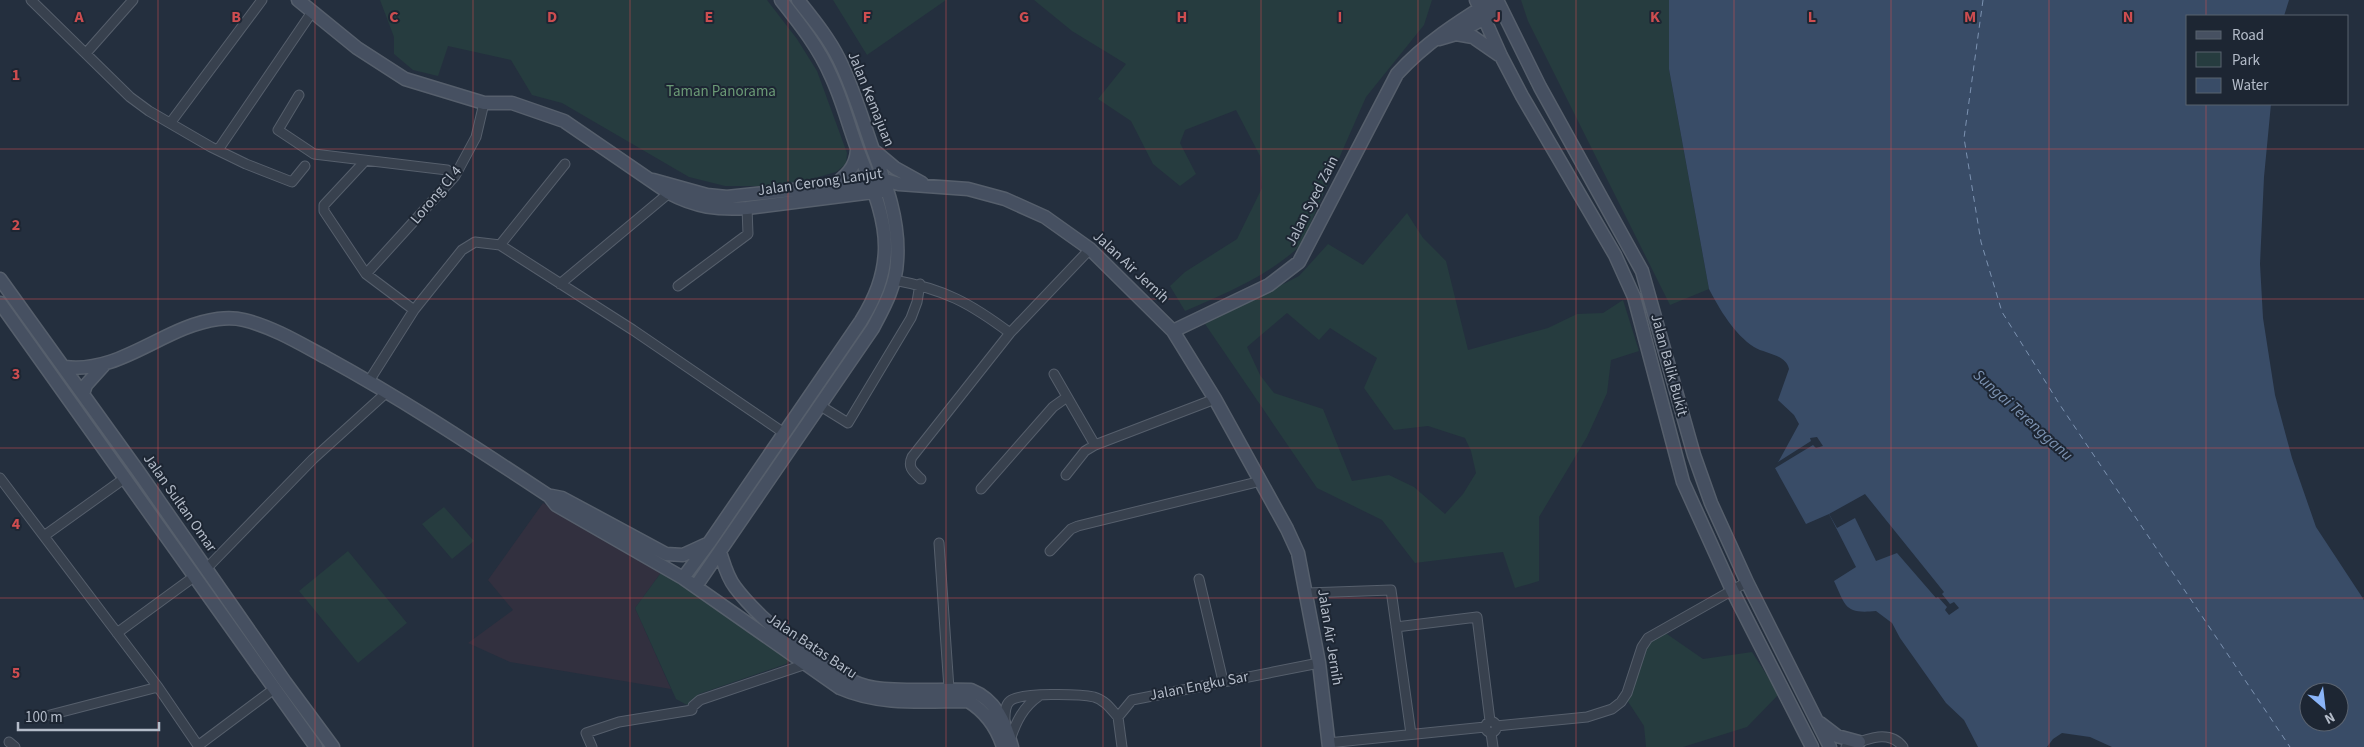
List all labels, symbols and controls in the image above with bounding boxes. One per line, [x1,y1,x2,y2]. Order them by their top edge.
text: A [73,6,84,28]
text: B [231,6,241,28]
text: C [389,6,399,28]
text: D [547,6,557,28]
text: E [705,6,713,28]
text: F [863,6,871,28]
text: G [1019,6,1029,28]
text: H [1177,6,1187,28]
text: I [1338,6,1342,28]
text: J [1493,6,1501,28]
text: K [1650,6,1660,28]
text: L [1808,6,1816,28]
text: M [1964,6,1976,28]
text: N [2123,6,2133,28]
legend [2186,15,2349,105]
text: Road [2232,25,2264,46]
street label: Jalan Kemajuan [842,48,900,150]
text: Park [2232,50,2261,71]
text: 1 [12,64,20,86]
text: Water [2232,75,2269,96]
park label: Taman Panorama [666,81,776,102]
street label: Jalan Syed Zain [1280,152,1344,250]
street label: Lorong Cl 4 [405,161,467,229]
street label: Jalan Cerong Lanjut [757,163,883,201]
text: 2 [12,214,20,236]
street label: Jalan Air Jernih [1088,226,1174,308]
street label: Jalan Balik Bukit [1645,312,1693,418]
text: 3 [12,363,20,385]
water label: Sungai Terengganu [1968,364,2078,466]
street label: Jalan Sultan Omar [138,449,222,557]
text: 4 [12,513,21,535]
street label: Jalan Air Jernih [1312,587,1348,687]
street label: Jalan Batas Baru [763,608,861,684]
text: 5 [12,662,20,684]
street label: Jalan Engku Sar [1148,666,1251,706]
north arrow [2299,682,2349,732]
scale bar [18,700,159,732]
text: 100 m [25,707,63,728]
text: N [2321,707,2338,729]

